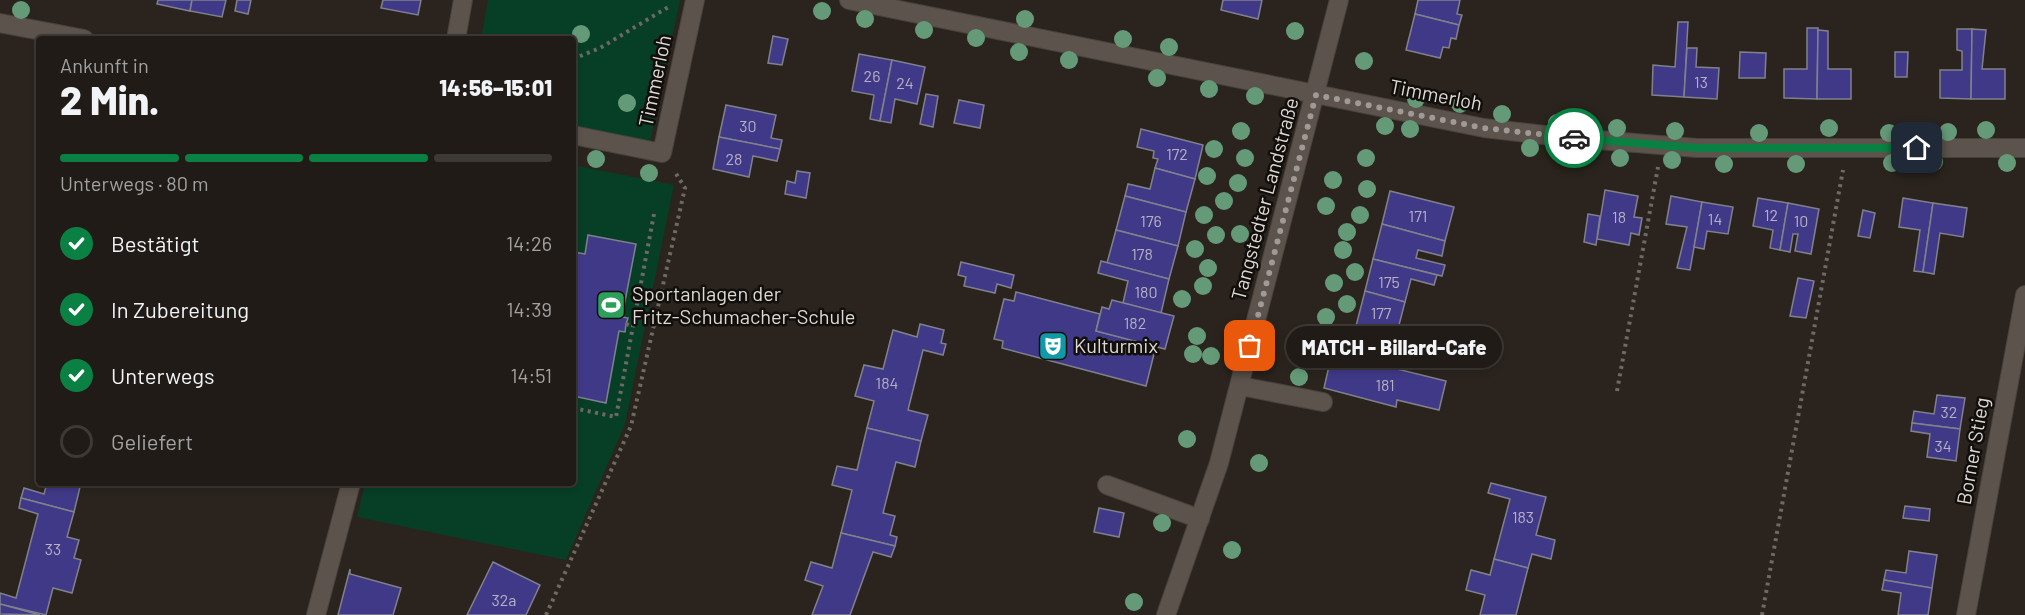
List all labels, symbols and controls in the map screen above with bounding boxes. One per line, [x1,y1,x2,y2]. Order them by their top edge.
street label: Timmerloh [633,33,675,129]
text: Ankunft in [60,53,149,77]
house number: 26 [864,66,880,85]
house number: 13 [1694,72,1708,91]
house number: 24 [896,73,914,92]
street label: Timmerloh [1388,73,1484,115]
text: 14:56–15:01 [439,74,552,100]
text: 2 Min. [60,76,159,123]
street label: Tangstedter Landstraße [1225,95,1303,303]
courier [1544,108,1604,168]
house number: 30 [739,116,757,135]
icon: car [1558,122,1591,155]
pin [1891,122,1942,173]
icon: home [1900,131,1933,164]
house number: 172 [1166,144,1188,163]
house number: 28 [726,149,742,168]
text: Unterwegs · 80 m [60,171,209,195]
house number: 12 [1764,205,1778,224]
house number: 171 [1409,206,1427,225]
house number: 18 [1612,207,1626,226]
house number: 14 [1708,209,1722,228]
house number: 176 [1140,211,1162,230]
house number: 10 [1794,211,1808,230]
icon: check [60,227,93,260]
text: Bestätigt [111,230,200,256]
text: 14:26 [506,231,552,255]
house number: 178 [1131,244,1153,263]
house number: 175 [1378,272,1400,291]
place label: Sportanlagen der Fritz-Schumacher-Schule [632,281,856,328]
house number: 180 [1135,282,1157,301]
sports icon: Sportanlagen der Fritz-Schumacher-Schule [595,289,627,321]
icon: check [60,293,93,326]
text: In Zubereitung [111,296,249,322]
text: 14:39 [506,297,552,321]
house number: 177 [1371,303,1392,322]
house number: 182 [1124,313,1146,332]
pin [1224,320,1275,371]
callout: MATCH - Billard-Cafe [1286,325,1502,367]
icon: bag [1233,329,1266,362]
theatre icon: Kulturmix [1037,330,1069,362]
place label: Kulturmix [1074,333,1158,357]
text: MATCH - Billard-Cafe [1302,335,1486,359]
icon: check [60,359,93,392]
text: Unterwegs [111,362,215,388]
text: 14:51 [510,363,552,387]
house number: 184 [876,373,898,392]
house number: 181 [1375,375,1395,394]
street label: Borner Stieg [1951,395,1993,506]
house number: 32 [1941,402,1957,421]
text: Geliefert [111,428,193,454]
house number: 34 [1934,436,1952,455]
house number: 183 [1512,507,1534,526]
house number: 33 [45,539,61,558]
house number: 32a [492,590,517,609]

